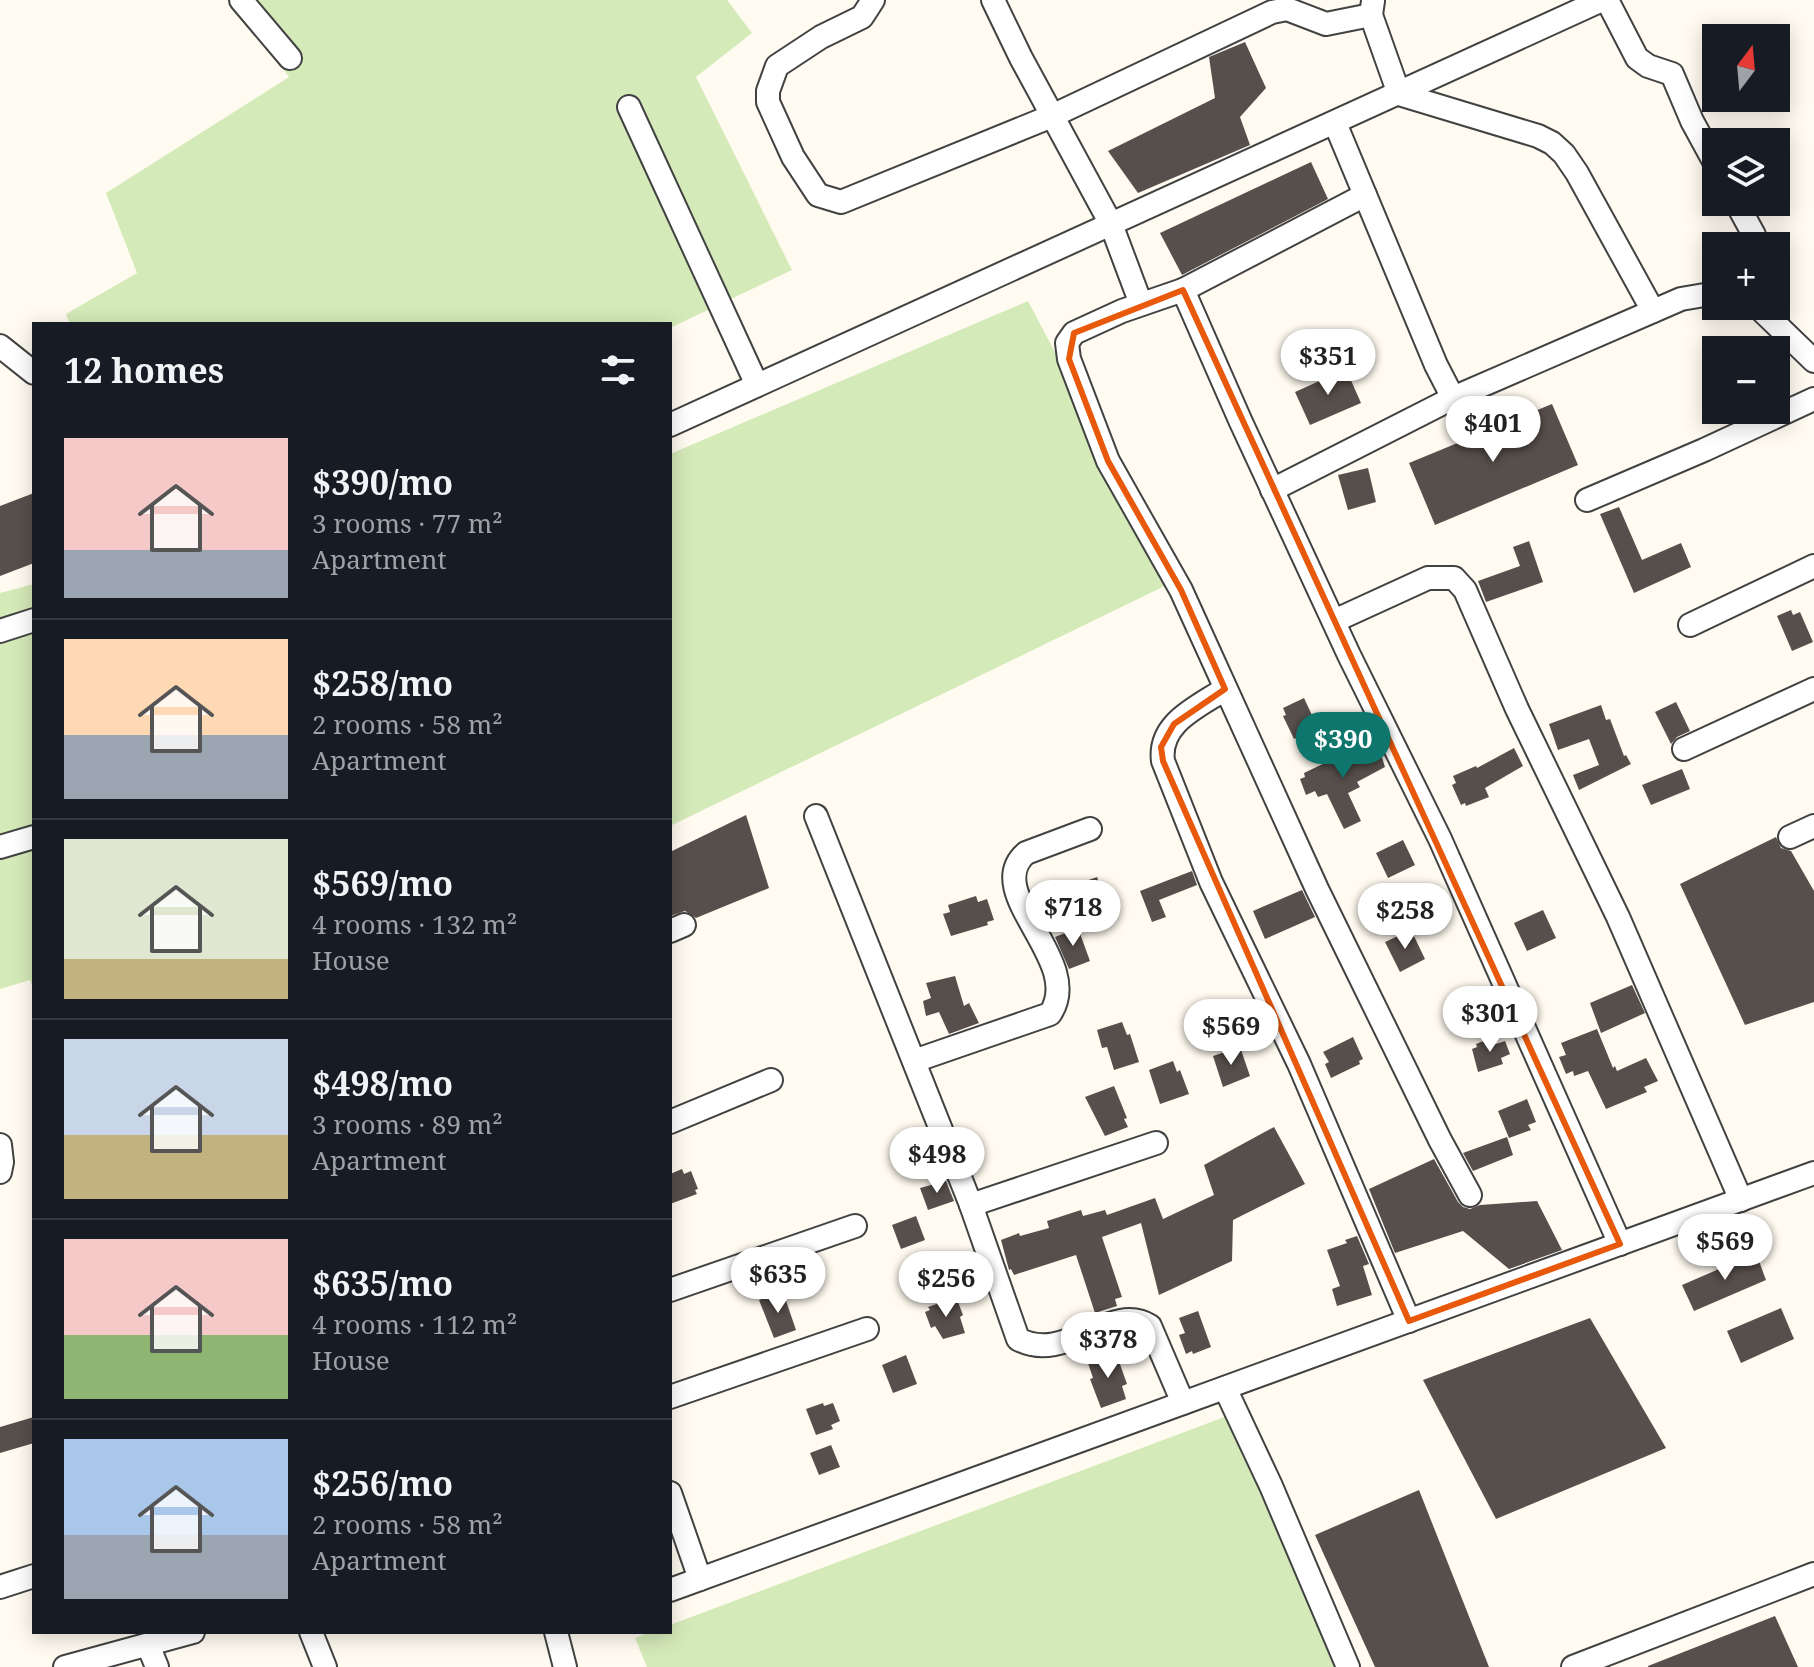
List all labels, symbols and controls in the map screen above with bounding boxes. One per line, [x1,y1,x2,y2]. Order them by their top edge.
north arrow [1702,24,1790,112]
map controls [1702,24,1790,424]
button: layers [1702,128,1790,216]
button: + [1702,232,1790,320]
pin: $351 [1281,329,1375,397]
button: − [1702,336,1790,424]
text: $351 [1299,337,1357,373]
text: 12 homes [64,347,224,393]
icon: filters [596,348,640,392]
pin: $401 [1446,396,1540,464]
text: $401 [1464,404,1522,440]
text: $390/mo [312,459,453,505]
icon: home [128,470,224,566]
text: 3 rooms · 77 m² [312,505,503,541]
text: Apartment [312,541,447,577]
text: $258/mo [312,660,453,706]
icon: home [128,671,224,767]
text: 2 rooms · 58 m² [312,706,503,742]
pin: $390 [1296,712,1390,780]
text: $390 [1314,720,1372,756]
text: Apartment [312,742,447,778]
text: $569/mo [312,860,453,906]
icon: home [128,871,224,967]
pin: $718 [1026,880,1120,948]
pin: $258 [1358,883,1452,951]
text: $718 [1044,888,1102,924]
text: $258 [1376,891,1434,927]
text: 4 rooms · 132 m² [312,906,517,942]
text: House [312,942,390,978]
pin: $301 [1443,986,1537,1054]
text: $301 [1461,994,1519,1030]
pin: $569 [1184,999,1278,1067]
text: $569 [1202,1007,1260,1043]
text: $498/mo [312,1060,453,1106]
icon: home [128,1071,224,1167]
text: 3 rooms · 89 m² [312,1106,503,1142]
pin: $498 [890,1127,984,1195]
text: $498 [908,1135,966,1171]
text: Apartment [312,1142,447,1178]
pin: $569 [1678,1214,1772,1282]
text: $569 [1696,1222,1754,1258]
pin: $635 [731,1247,825,1315]
pin: $256 [899,1251,993,1319]
text: $635 [749,1255,807,1291]
text: $256 [917,1259,975,1295]
text: $635/mo [312,1260,453,1306]
icon: home [128,1271,224,1367]
text: 4 rooms · 112 m² [312,1306,517,1342]
pin: $378 [1061,1312,1155,1380]
text: $378 [1079,1320,1137,1356]
text: House [312,1342,390,1378]
text: $256/mo [312,1460,453,1506]
icon: home [128,1471,224,1567]
text: 2 rooms · 58 m² [312,1506,503,1542]
text: Apartment [312,1542,447,1578]

